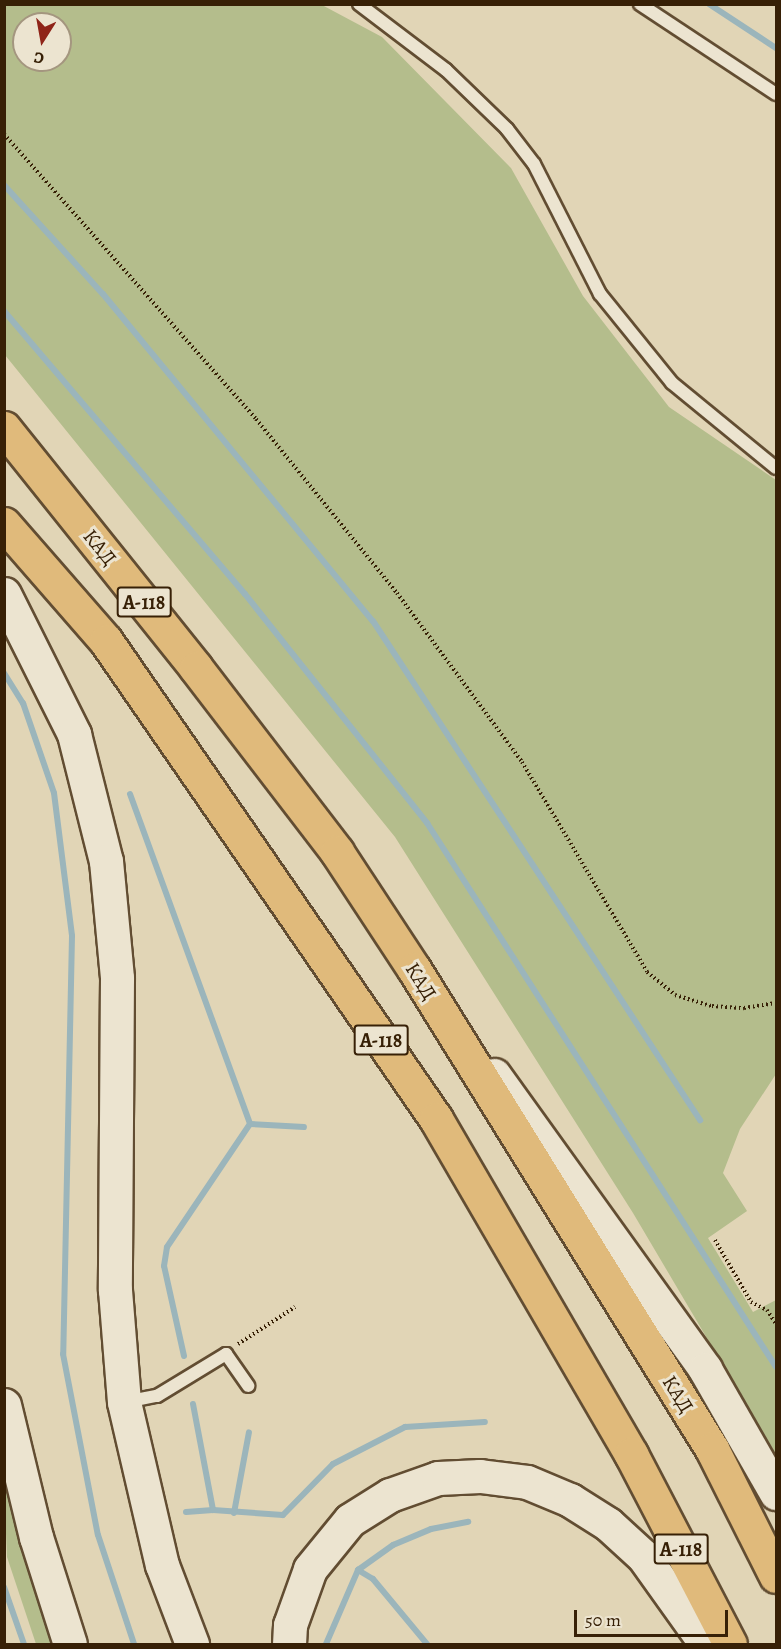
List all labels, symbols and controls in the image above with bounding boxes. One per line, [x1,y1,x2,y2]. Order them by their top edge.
north arrow [12,12,72,72]
text: С [32,46,46,69]
street label: КАД [78,524,122,570]
road number: А-118 [116,585,172,619]
street label: КАД [400,958,442,1004]
road number: А-118 [352,1023,410,1057]
street label: КАД [657,1371,699,1417]
road number: А-118 [652,1532,710,1566]
scale bar [577,1598,732,1636]
text: 50 m [585,1608,621,1632]

